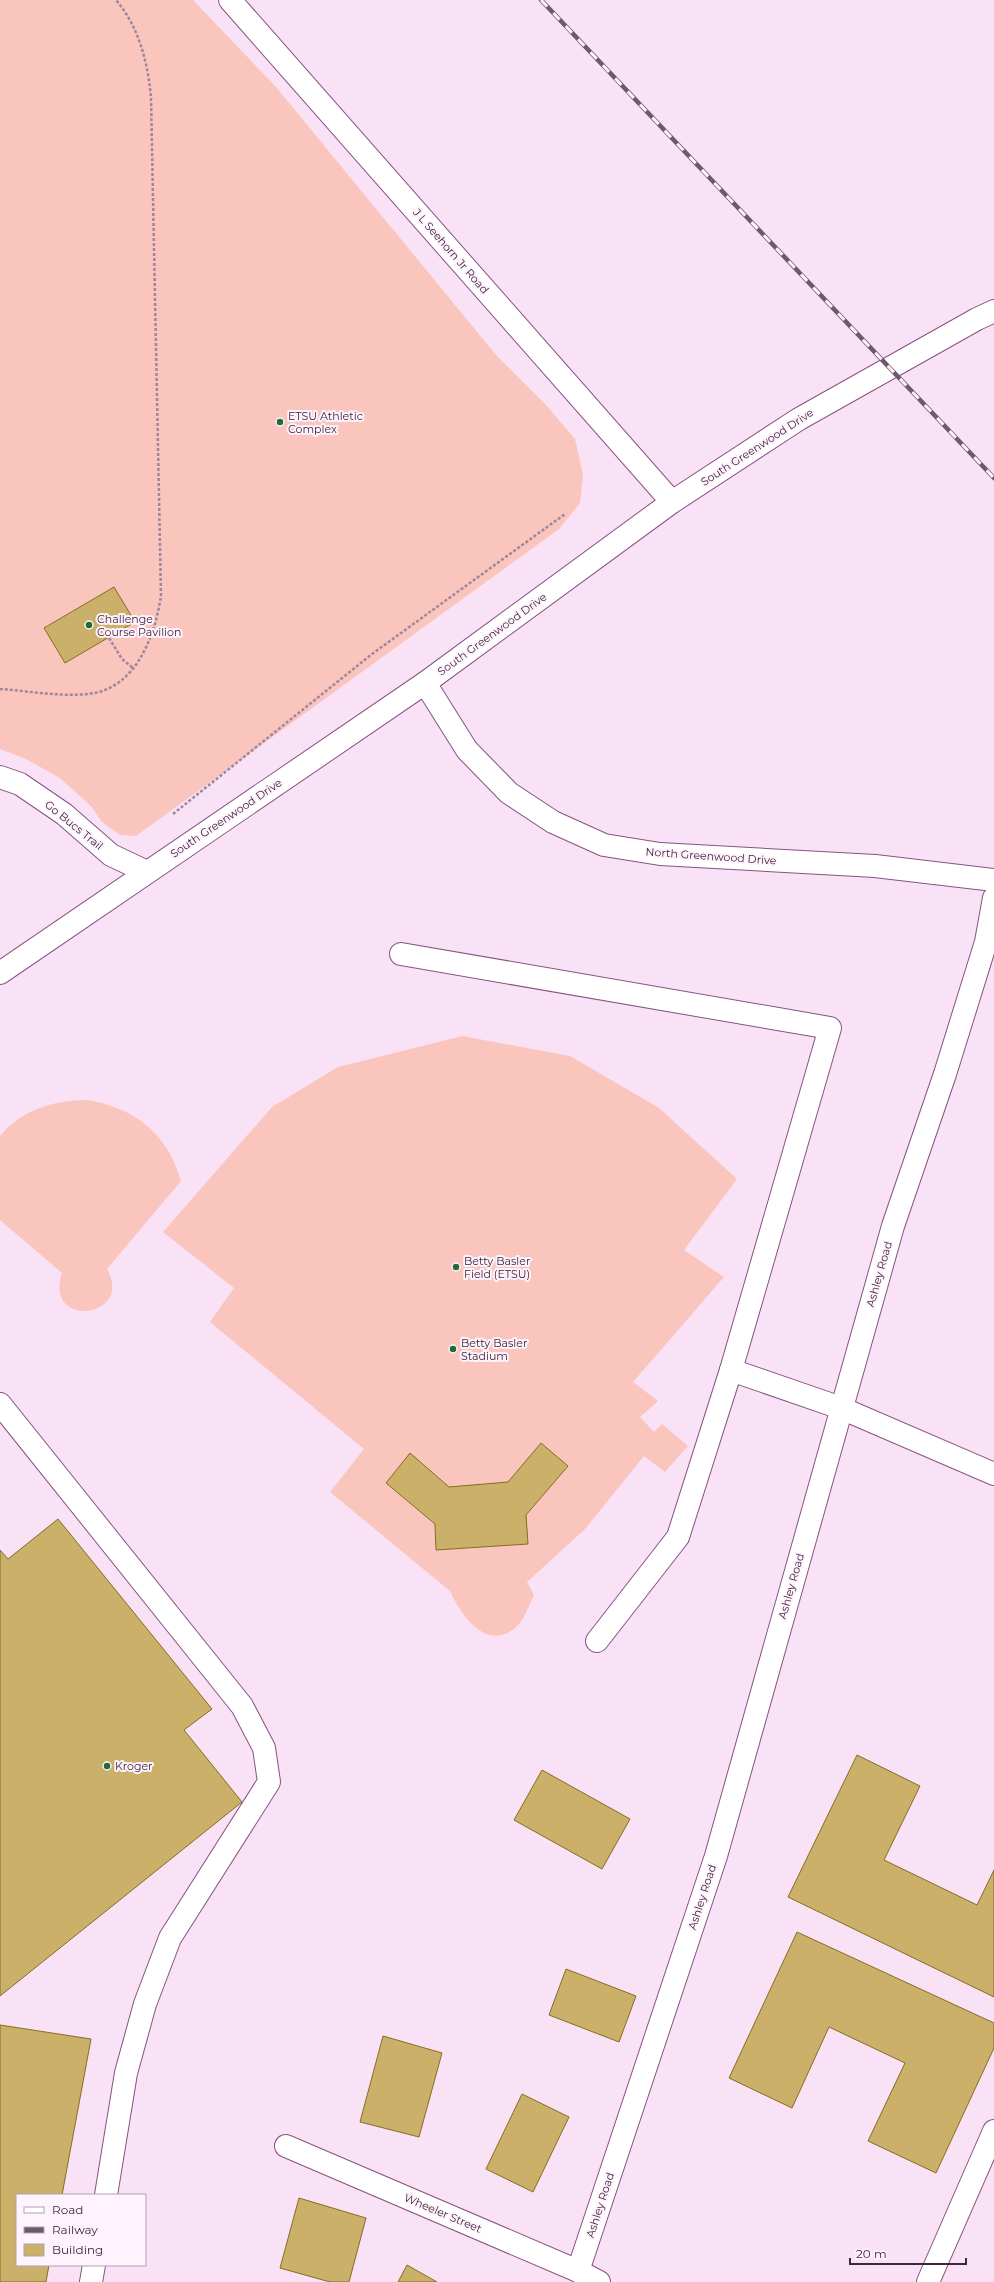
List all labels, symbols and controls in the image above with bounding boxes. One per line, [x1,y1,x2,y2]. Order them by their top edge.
street label: J L Seehorn Jr Road [410,205,492,296]
street label: South Greenwood Drive [698,405,816,489]
place label: ETSU Athletic Complex [288,409,363,436]
marker: ETSU Athletic Complex [275,417,285,427]
street label: South Greenwood Drive [435,589,550,678]
place label: Challenge Course Pavilion [97,612,181,639]
marker: Challenge Course Pavilion [84,620,94,630]
street label: South Greenwood Drive [167,775,285,861]
street label: Go Bucs Trail [42,797,106,853]
street label: North Greenwood Drive [645,844,777,868]
street label: Ashley Road [863,1239,895,1309]
place label: Betty Basler Field (ETSU) [464,1254,530,1281]
marker: Betty Basler Field (ETSU) [451,1262,461,1272]
place label: Betty Basler Stadium [461,1336,527,1363]
marker: Betty Basler Stadium [448,1344,458,1354]
street label: Ashley Road [775,1551,807,1621]
place label: Kroger [115,1759,152,1773]
marker: Kroger [102,1761,112,1771]
street label: Ashley Road [685,1863,719,1931]
street label: Ashley Road [583,2171,617,2239]
street label: Wheeler Street [402,2190,484,2236]
legend [16,2194,146,2266]
text: Road [52,2202,83,2217]
text: Railway [52,2222,98,2237]
scale bar [850,2240,966,2266]
text: Building [52,2242,103,2257]
text: 20 m [856,2246,887,2261]

